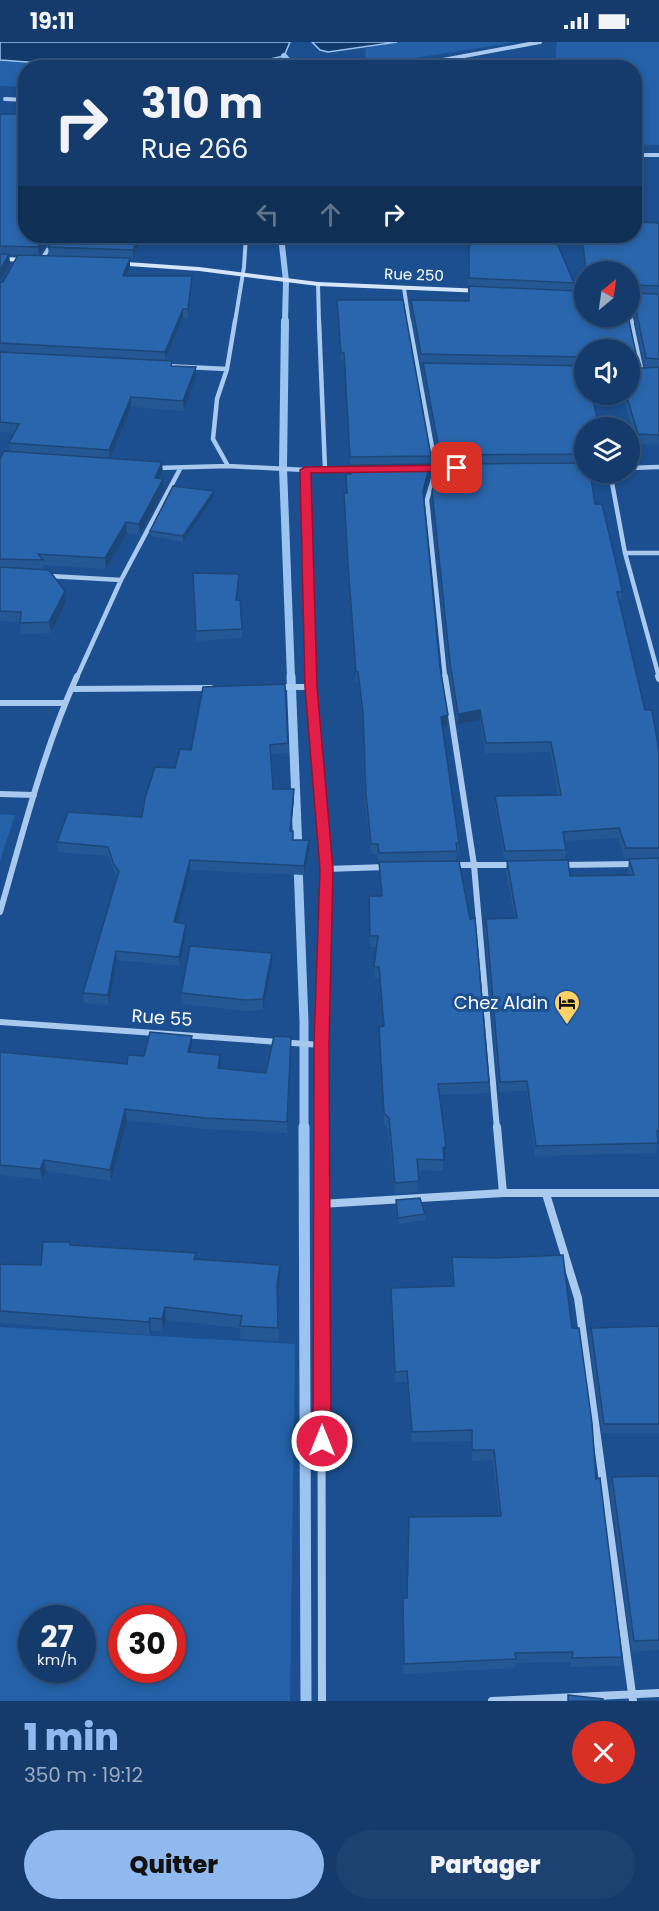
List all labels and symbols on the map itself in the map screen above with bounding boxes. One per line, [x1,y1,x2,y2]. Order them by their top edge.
north arrow [574,261,640,327]
street label: Rue 250 [384,263,444,286]
pin [431,442,482,493]
hotel icon: Chez Alain [552,988,582,1026]
place label: Chez Alain [454,990,548,1015]
street label: Rue 55 [131,1003,193,1032]
position arrow [290,1409,354,1473]
speed limit sign: 30 [108,1605,186,1683]

